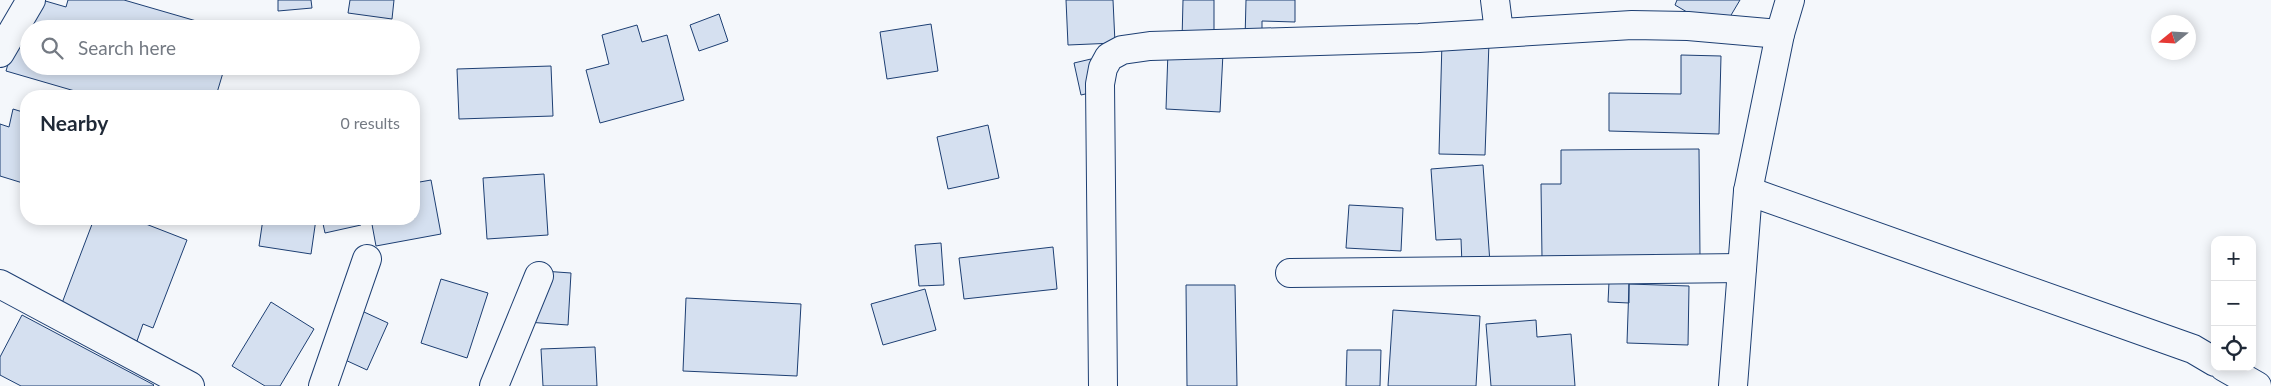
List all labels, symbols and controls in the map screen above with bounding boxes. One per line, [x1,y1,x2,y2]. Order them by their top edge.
north arrow [2151,15,2196,60]
search box [20,20,420,75]
icon: search [38,34,66,62]
text: Search here [78,36,176,59]
text: Nearby [40,110,108,135]
text: 0 results [340,113,400,132]
map controls [2211,236,2256,371]
button: + [2211,236,2256,281]
button: − [2211,281,2256,326]
button: locate [2211,326,2256,371]

